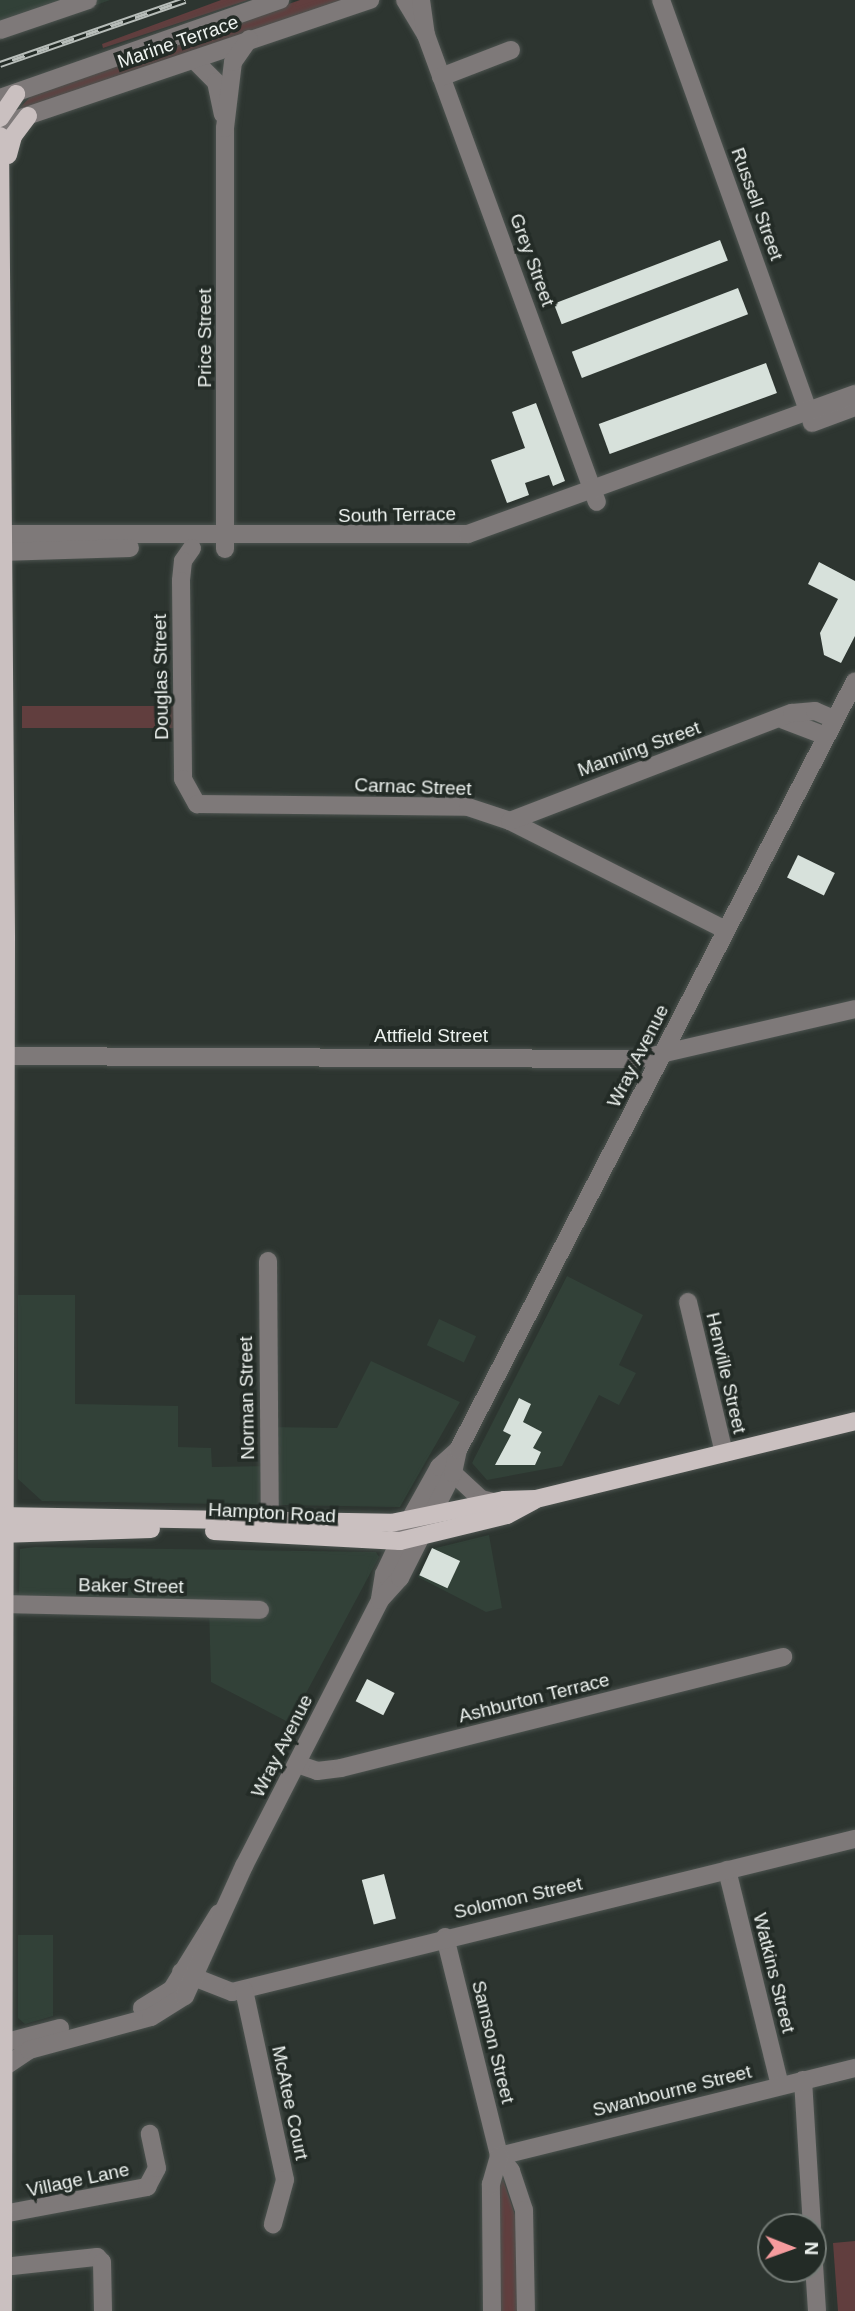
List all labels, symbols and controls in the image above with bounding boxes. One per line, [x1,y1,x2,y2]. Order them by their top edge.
street label: Marine Terrace [114,11,242,73]
street label: Russell Street [726,145,788,263]
street label: Grey Street [505,210,559,310]
street label: Price Street [194,288,216,388]
street label: South Terrace [338,503,456,527]
street label: Douglas Street [149,614,173,740]
street label: Manning Street [575,716,703,782]
street label: Carnac Street [354,774,472,800]
street label: Wray Avenue [602,1000,674,1112]
street label: Attfield Street [374,1025,488,1047]
street label: Henville Street [701,1310,751,1436]
street label: Norman Street [235,1336,259,1460]
street label: Hampton Road [208,1498,336,1528]
street label: Baker Street [78,1574,184,1598]
street label: Ashburton Terrace [456,1668,612,1728]
street label: Wray Avenue [246,1690,318,1802]
street label: Solomon Street [452,1872,584,1924]
street label: Watkins Street [748,1911,800,2035]
street label: Samson Street [467,1978,519,2106]
street label: McAtee Court [267,2044,313,2162]
street label: Swanbourne Street [590,2060,754,2122]
street label: Village Lane [25,2158,131,2202]
north arrow [757,2213,827,2283]
text: N [801,2241,822,2255]

